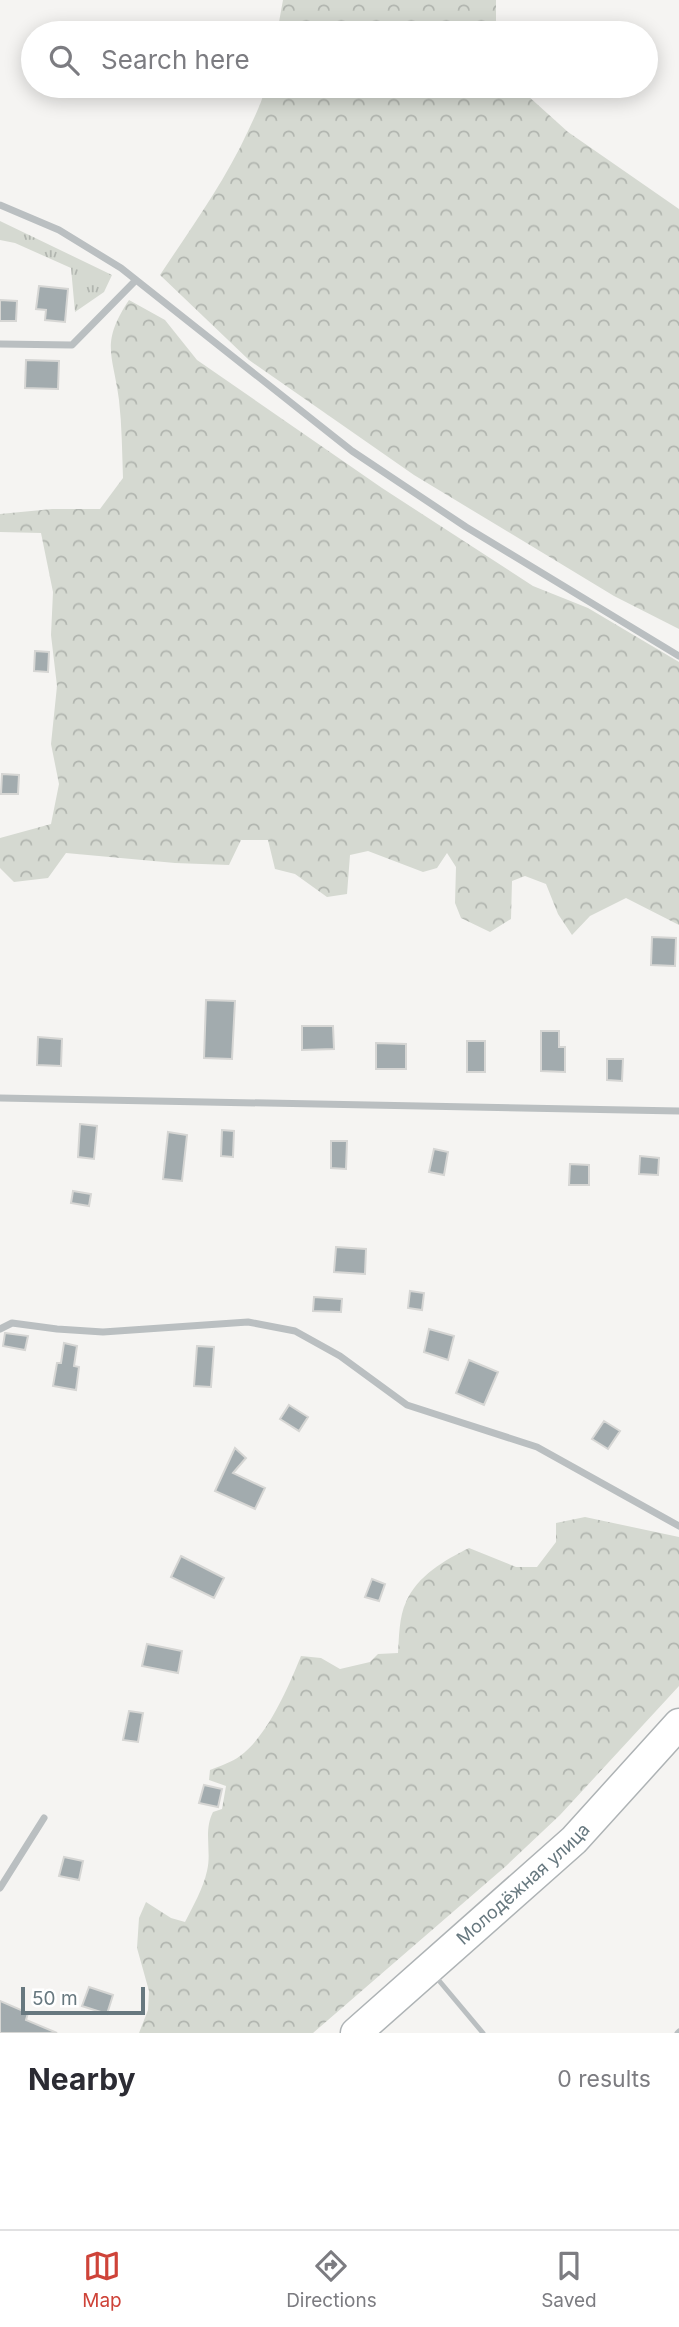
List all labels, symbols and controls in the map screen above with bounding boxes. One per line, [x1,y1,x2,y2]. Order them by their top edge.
search box [21,21,658,98]
icon: search [45,41,83,79]
text: Search here [101,44,250,75]
street label: Молодёжная улица [452,1819,594,1949]
scale bar [21,1984,145,2016]
text: 50 m [32,1987,78,2010]
text: Nearby [28,2061,136,2097]
text: 0 results [557,2065,651,2093]
tab: Map [82,2247,122,2312]
tab: Directions [286,2247,377,2312]
tab: Saved [541,2247,597,2312]

